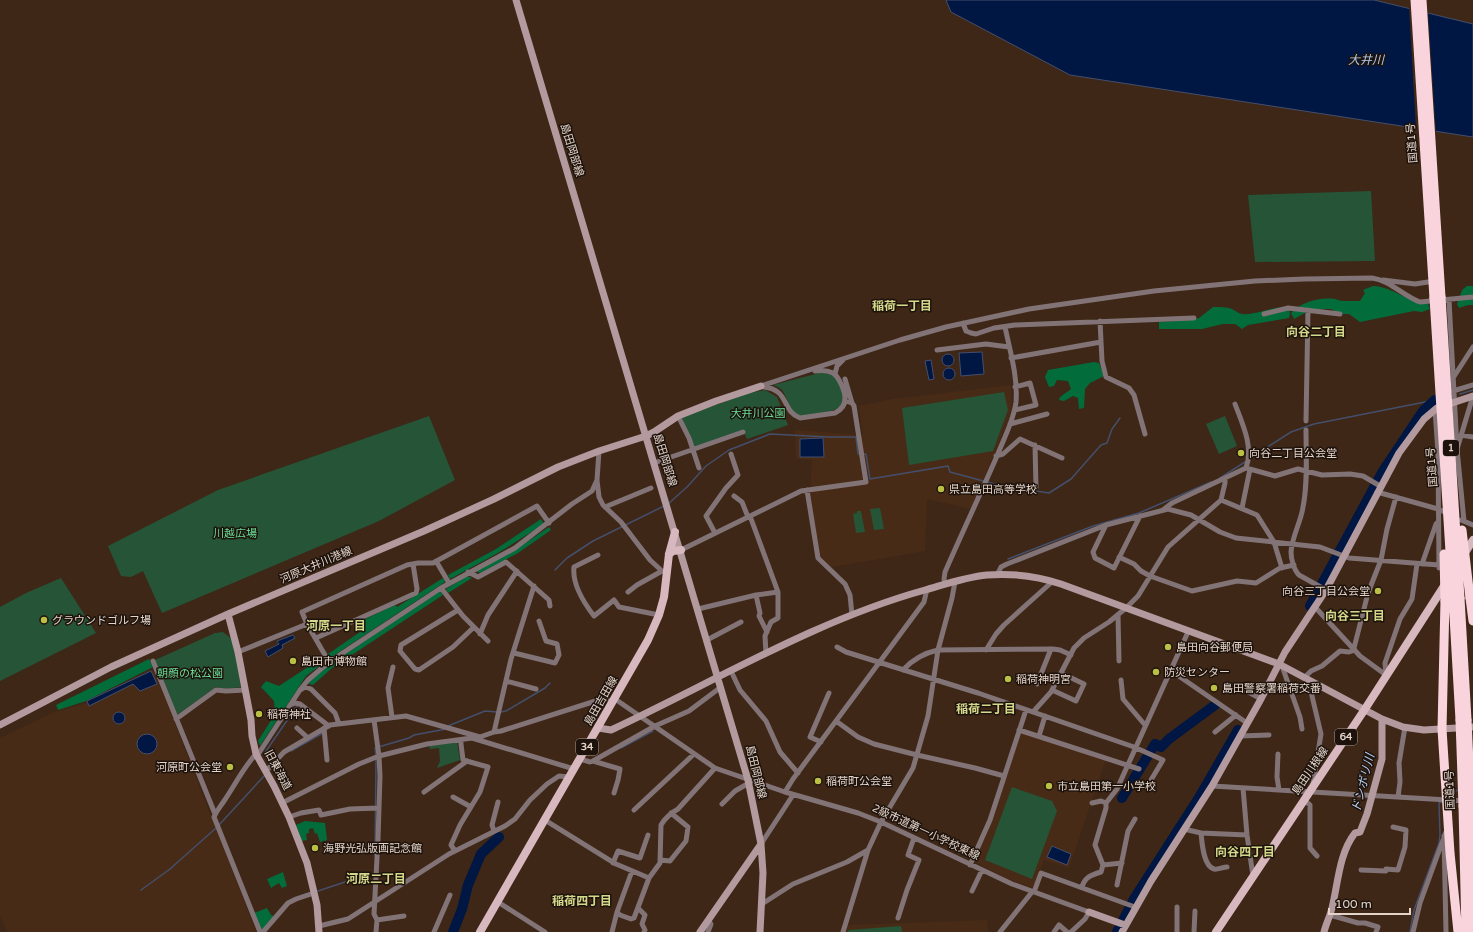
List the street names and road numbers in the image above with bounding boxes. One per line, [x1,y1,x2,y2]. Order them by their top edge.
street label: 島田岡部線 [558,122,586,178]
street label: 国道1号 [1404,123,1420,163]
street label: 島田岡部線 [651,432,679,488]
road number: 1 [1443,440,1459,456]
street label: 国道1号 [1424,447,1440,487]
street label: 河原大井川港線 [278,544,354,586]
street label: 島田吉田線 [582,674,620,728]
road number: 64 [1335,729,1357,745]
road number: 34 [576,739,598,755]
street label: 島田岡部線 [743,744,769,800]
street label: 島田川根線 [1289,745,1331,797]
street label: 旧東海道 [262,748,294,792]
street label: 国道1号 [1443,770,1457,810]
street label: 2級市道第一小学校東線 [870,801,982,863]

